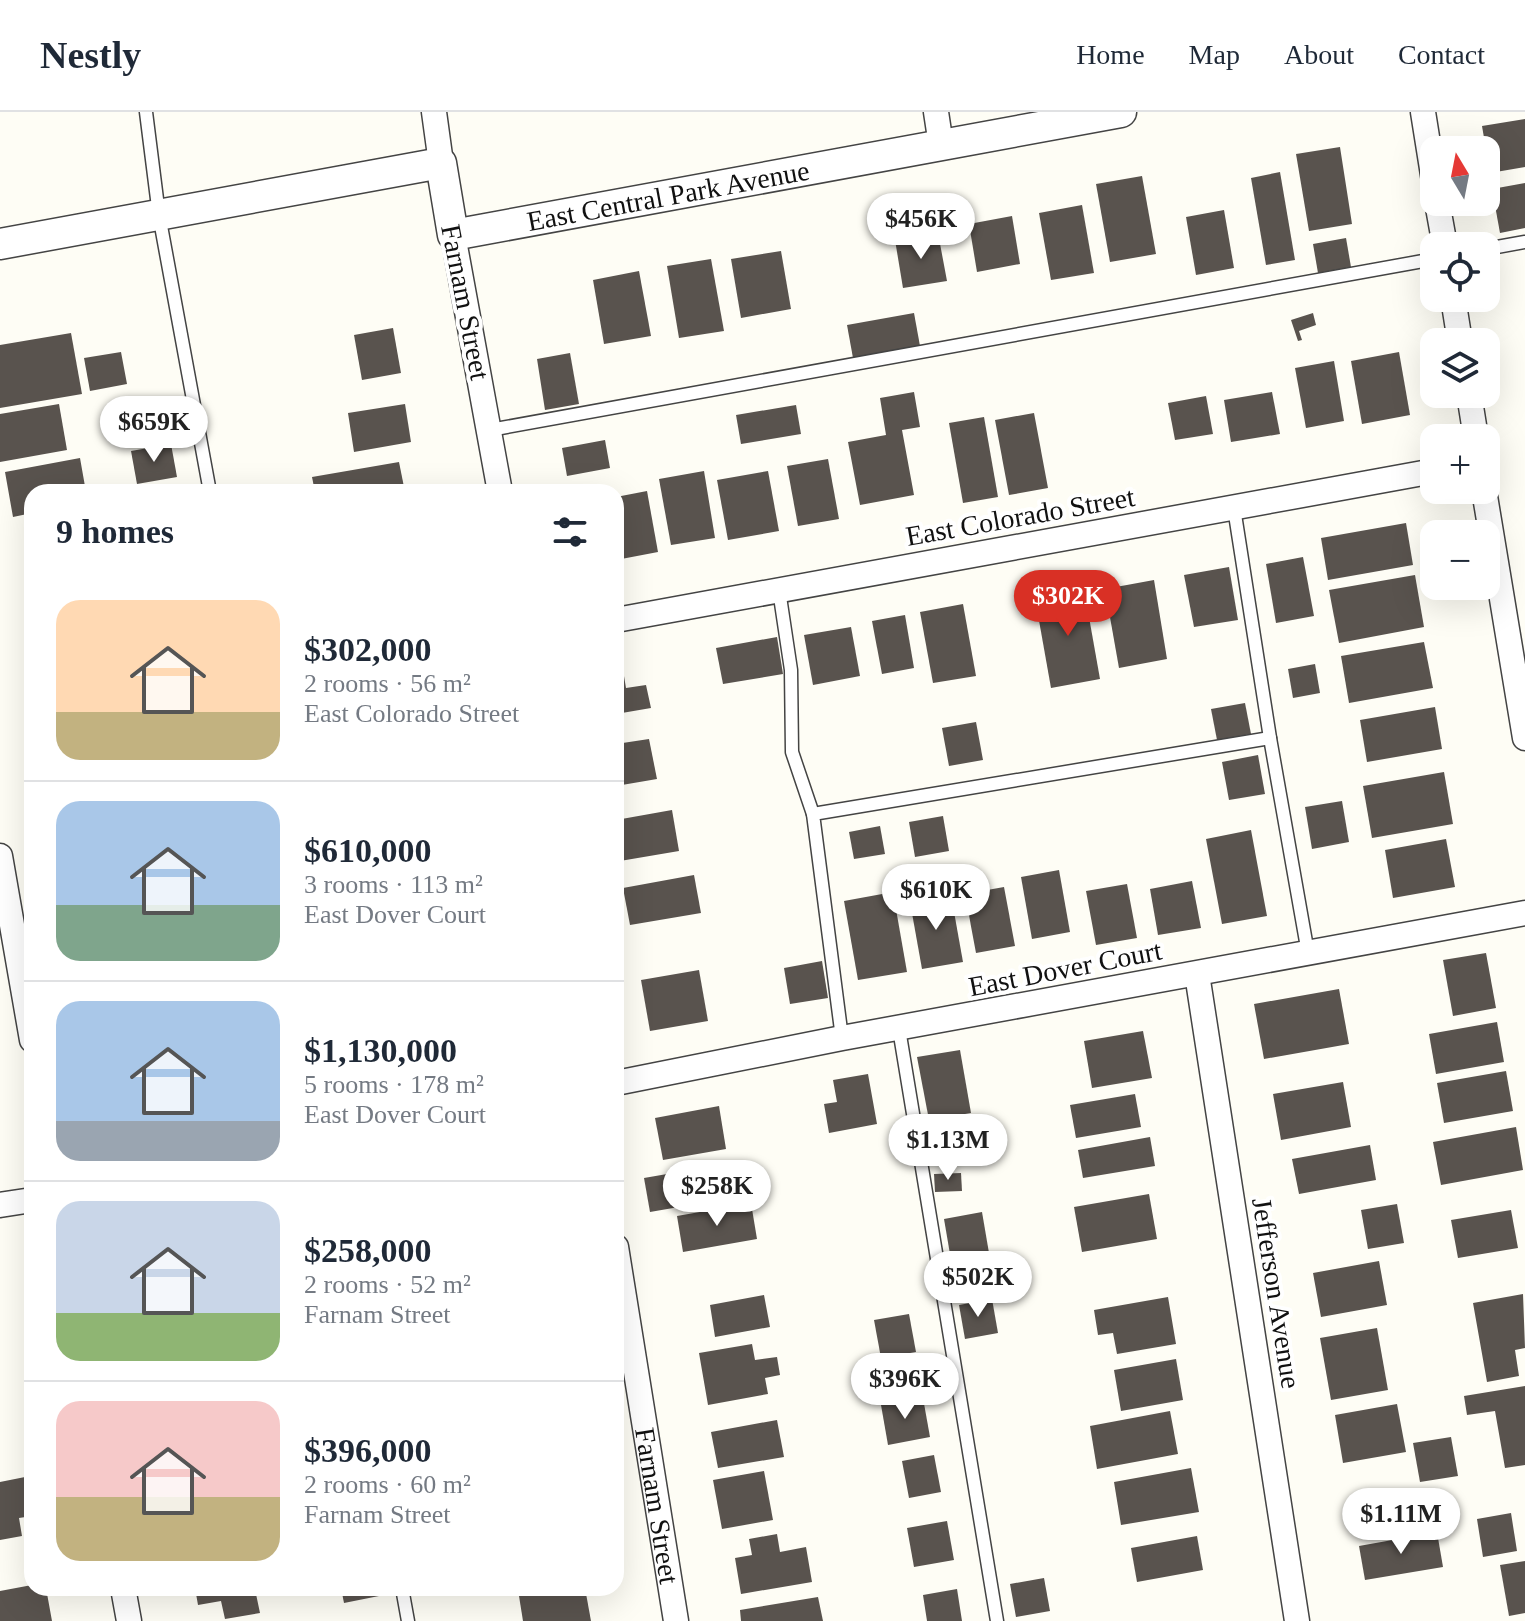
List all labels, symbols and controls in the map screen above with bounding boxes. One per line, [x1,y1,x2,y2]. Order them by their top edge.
text: Nestly [40,34,141,76]
text: Home [1076,39,1145,70]
text: Map [1189,39,1240,70]
text: About [1284,39,1354,70]
text: Contact [1398,39,1485,70]
north arrow [1420,136,1500,216]
map controls [1420,136,1500,600]
street label: East Central Park Avenue [524,155,812,237]
pin: $456K [865,193,977,261]
text: $456K [885,204,957,233]
street label: Farnam Street [435,222,496,383]
button: locate [1420,232,1500,312]
button: layers [1420,328,1500,408]
pin: $659K [98,396,210,464]
text: $659K [118,407,190,436]
button: + [1420,424,1500,504]
street label: East Colorado Street [903,481,1137,552]
icon: filters [548,510,592,554]
text: 9 homes [56,513,174,550]
button: − [1420,520,1500,600]
pin: $302K [1012,570,1124,638]
text: $302K [1032,581,1104,610]
text: $302,000 [304,631,432,668]
icon: home [120,632,216,728]
text: 2 rooms · 56 m² [304,669,471,698]
text: East Colorado Street [304,699,519,728]
text: $610,000 [304,832,432,869]
icon: home [120,833,216,929]
pin: $610K [880,864,992,932]
text: 3 rooms · 113 m² [304,870,483,899]
text: $610K [900,875,972,904]
text: East Dover Court [304,900,486,929]
street label: East Dover Court [966,935,1164,1002]
text: $1,130,000 [304,1032,457,1069]
icon: home [120,1033,216,1129]
text: 5 rooms · 178 m² [304,1070,484,1099]
text: East Dover Court [304,1100,486,1129]
pin: $1.13M [883,1114,1013,1182]
text: $1.13M [906,1125,990,1154]
pin: $258K [661,1160,773,1228]
text: $258K [681,1171,753,1200]
street label: Jefferson Avenue [1246,1196,1307,1391]
text: $258,000 [304,1232,432,1269]
icon: home [120,1233,216,1329]
pin: $502K [922,1251,1034,1319]
text: $502K [942,1262,1014,1291]
text: 2 rooms · 52 m² [304,1270,471,1299]
text: Farnam Street [304,1300,451,1329]
pin: $396K [849,1353,961,1421]
text: $396K [869,1364,941,1393]
street label: Farnam Street [629,1425,685,1586]
text: $396,000 [304,1432,432,1469]
icon: home [120,1433,216,1529]
text: 2 rooms · 60 m² [304,1470,471,1499]
pin: $1.11M [1336,1488,1466,1556]
text: $1.11M [1360,1499,1442,1528]
text: Farnam Street [304,1500,451,1529]

